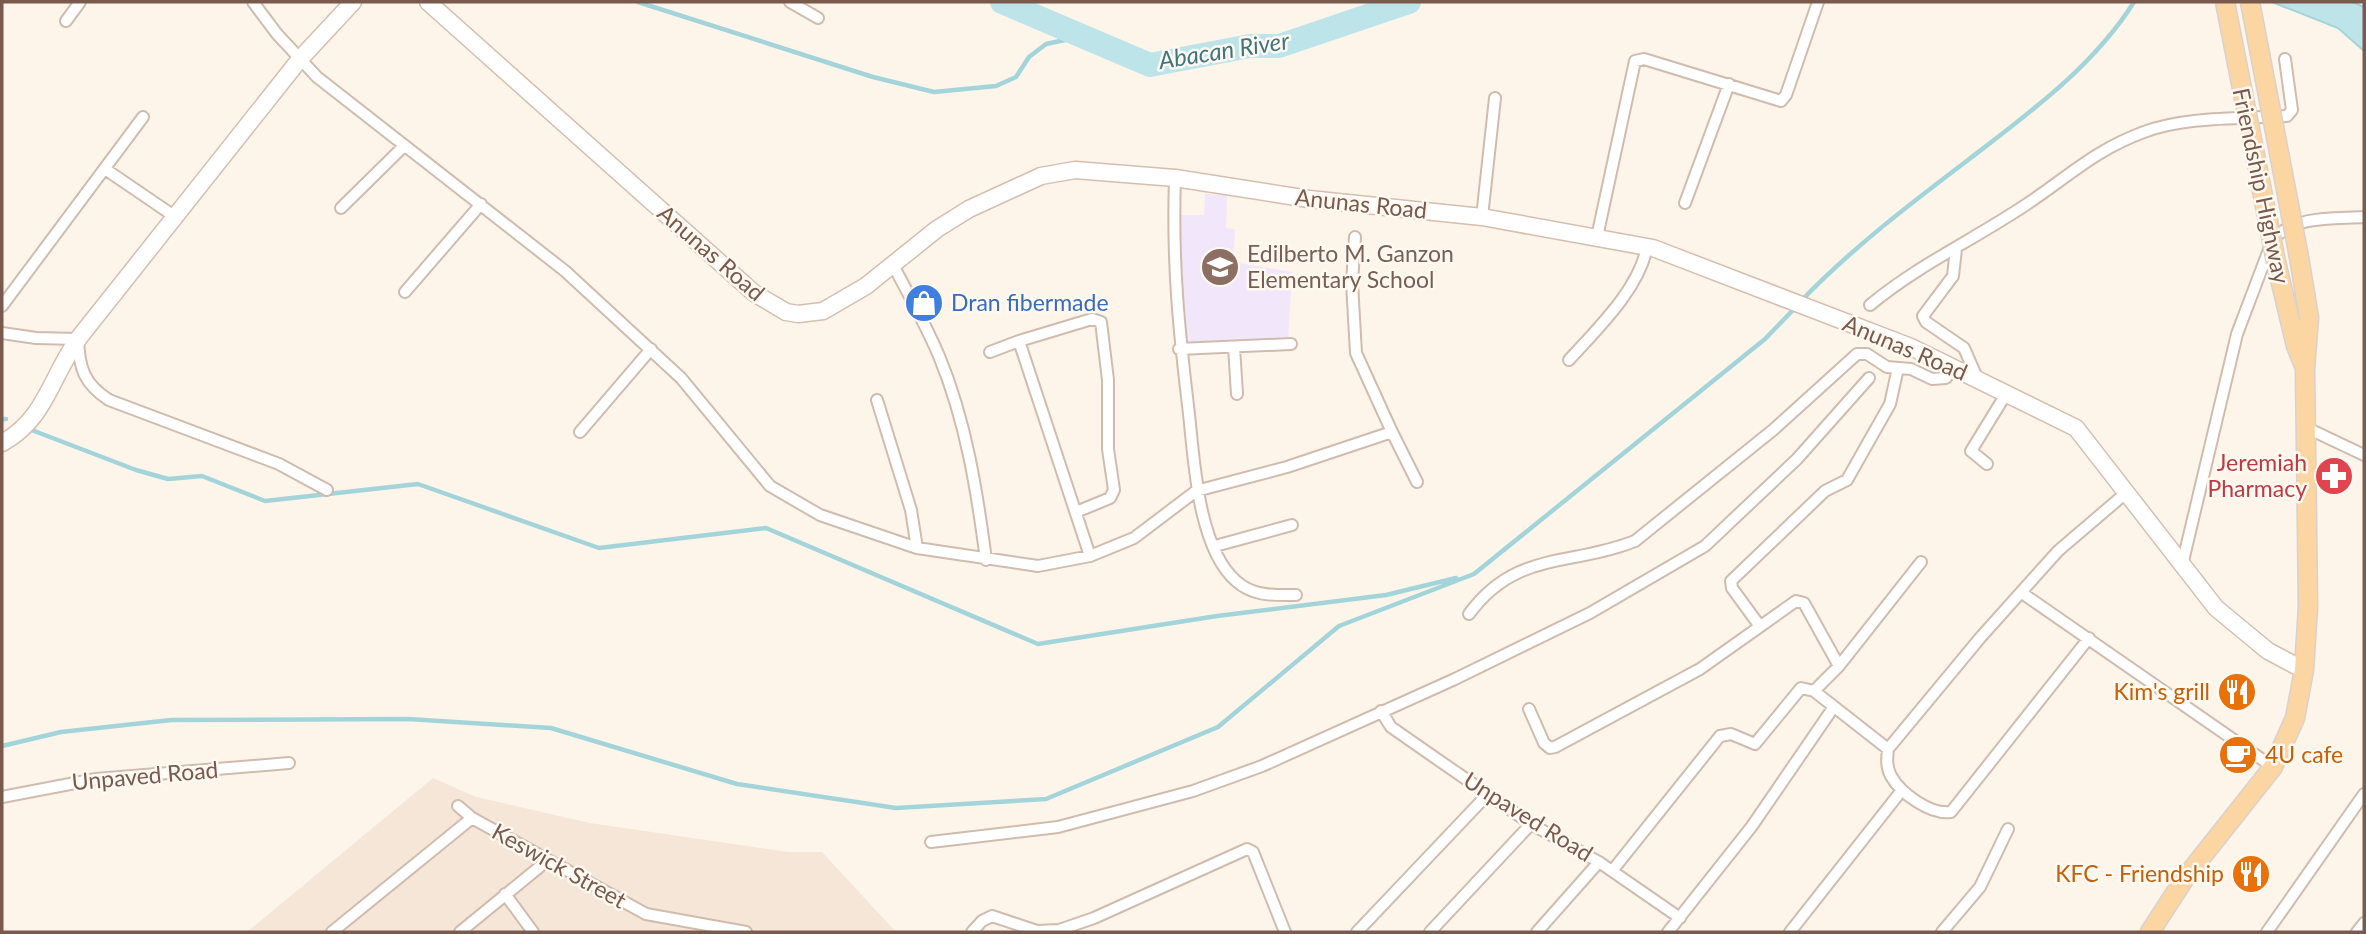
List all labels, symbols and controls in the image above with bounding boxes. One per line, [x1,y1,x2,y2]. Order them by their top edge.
water label: Abacan River [1155,25,1292,74]
street label: Friendship Highway [2228,85,2296,286]
street label: Anunas Road [1294,182,1428,224]
street label: Anunas Road [653,198,771,306]
place label: Edilberto M. Ganzon Elementary School [1247,239,1454,293]
school or university icon: Edilberto M. Ganzon Elementary School [1199,246,1241,288]
shop icon: Dran fibermade [903,282,945,324]
place label: Dran fibermade [951,288,1109,316]
street label: Anunas Road [1839,308,1972,386]
place label: Jeremiah Pharmacy [2207,448,2307,502]
pharmacy icon: Jeremiah Pharmacy [2313,455,2355,497]
restaurant icon: Kim's grill [2216,671,2258,713]
place label: Kim's grill [2114,677,2210,705]
cafe icon: 4U cafe [2217,734,2259,776]
place label: 4U cafe [2265,740,2343,768]
street label: Unpaved Road [70,755,219,795]
street label: Unpaved Road [1459,765,1598,867]
street label: Keswick Street [487,817,632,914]
restaurant icon: KFC - Friendship [2230,853,2272,895]
place label: KFC - Friendship [2055,859,2224,887]

